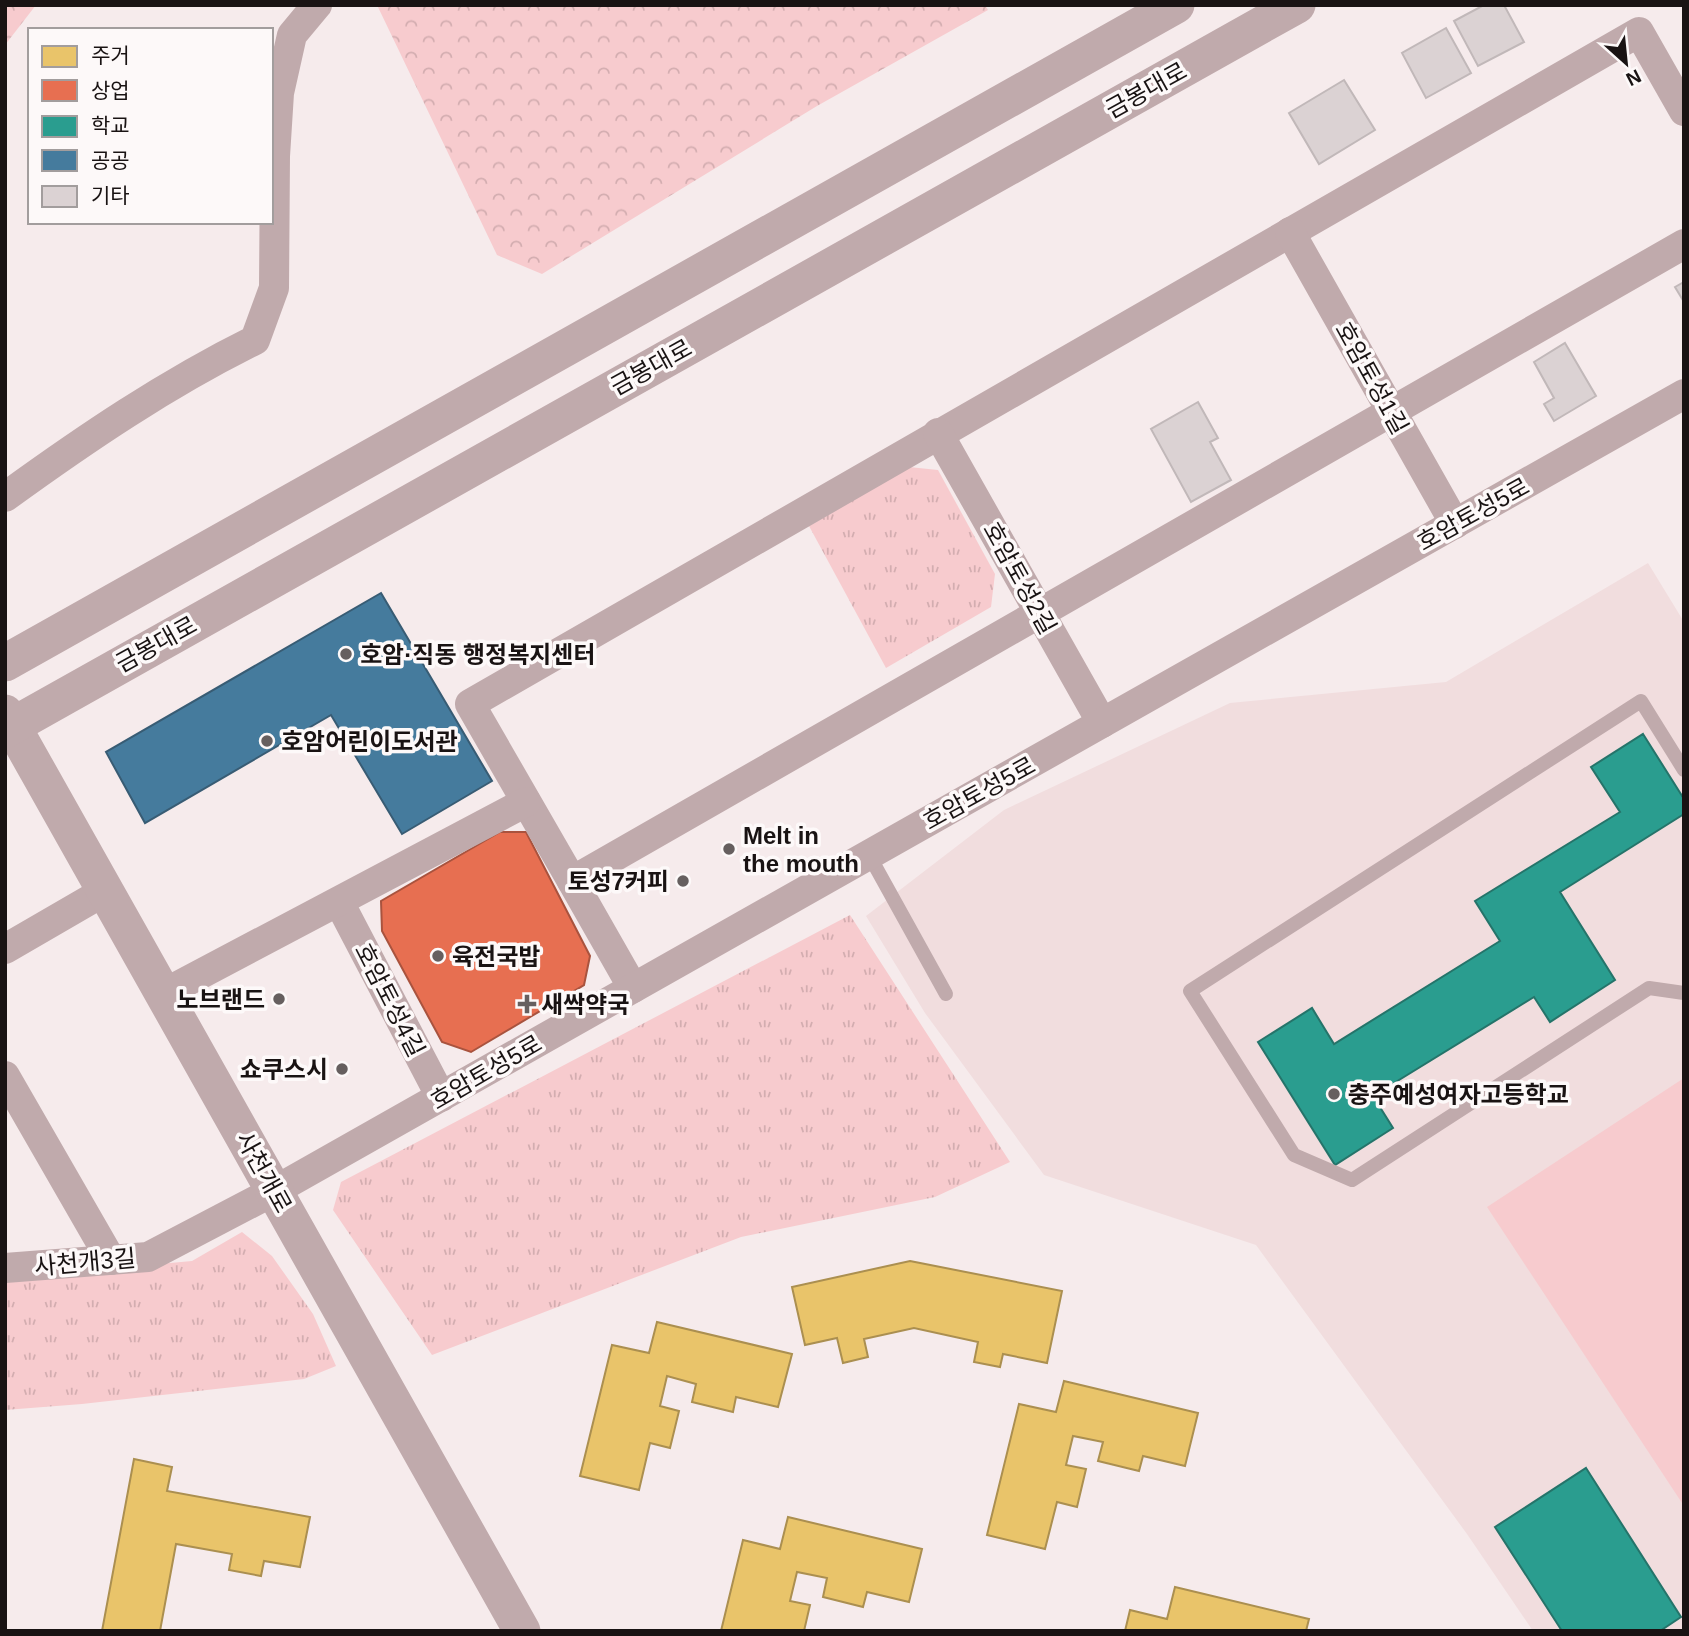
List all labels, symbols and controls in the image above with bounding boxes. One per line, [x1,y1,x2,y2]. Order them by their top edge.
legend [28,28,273,224]
north arrow [1591,28,1661,98]
text: 주거 [91,44,130,67]
street label: 금봉대로 [1101,57,1191,123]
text: N [1623,65,1644,90]
text: 상업 [91,79,130,102]
text: 학교 [91,114,130,137]
text: 공공 [91,149,130,172]
text: 기타 [91,184,130,207]
street label: 호암토성1길 [1330,317,1414,439]
street label: 금봉대로 [606,334,696,400]
street label: 호암토성5로 [1412,472,1534,556]
street label: 호암토성2길 [978,517,1062,639]
street label: 금봉대로 [111,611,201,677]
place label: 호암·직동 행정복지센터 [360,641,595,668]
marker: 호암·직동 행정복지센터 [338,646,354,662]
place label: 호암어린이도서관 [281,728,458,755]
marker: 호암어린이도서관 [259,733,275,749]
street label: 호암토성5로 [918,751,1040,835]
place label: Melt in the mouth [743,822,859,877]
marker: Melt in the mouth [721,841,737,857]
place label: 토성7커피 [567,868,669,895]
marker: 토성7커피 [675,873,691,889]
street label: 호암토성4길 [350,939,430,1061]
place label: 육전국밥 [452,943,540,970]
marker: 육전국밥 [430,948,446,964]
place label: 노브랜드 [177,986,265,1013]
marker: 노브랜드 [271,991,287,1007]
place label: 새싹약국 [541,991,629,1018]
marker: 새싹약국 [519,996,535,1012]
street label: 호암토성5로 [426,1029,546,1115]
place label: 쇼쿠스시 [240,1056,328,1083]
marker: 쇼쿠스시 [334,1061,350,1077]
place label: 충주예성여자고등학교 [1348,1081,1569,1108]
marker: 충주예성여자고등학교 [1326,1086,1342,1102]
street label: 사천개로 [231,1127,297,1217]
street label: 사천개3길 [33,1244,137,1280]

